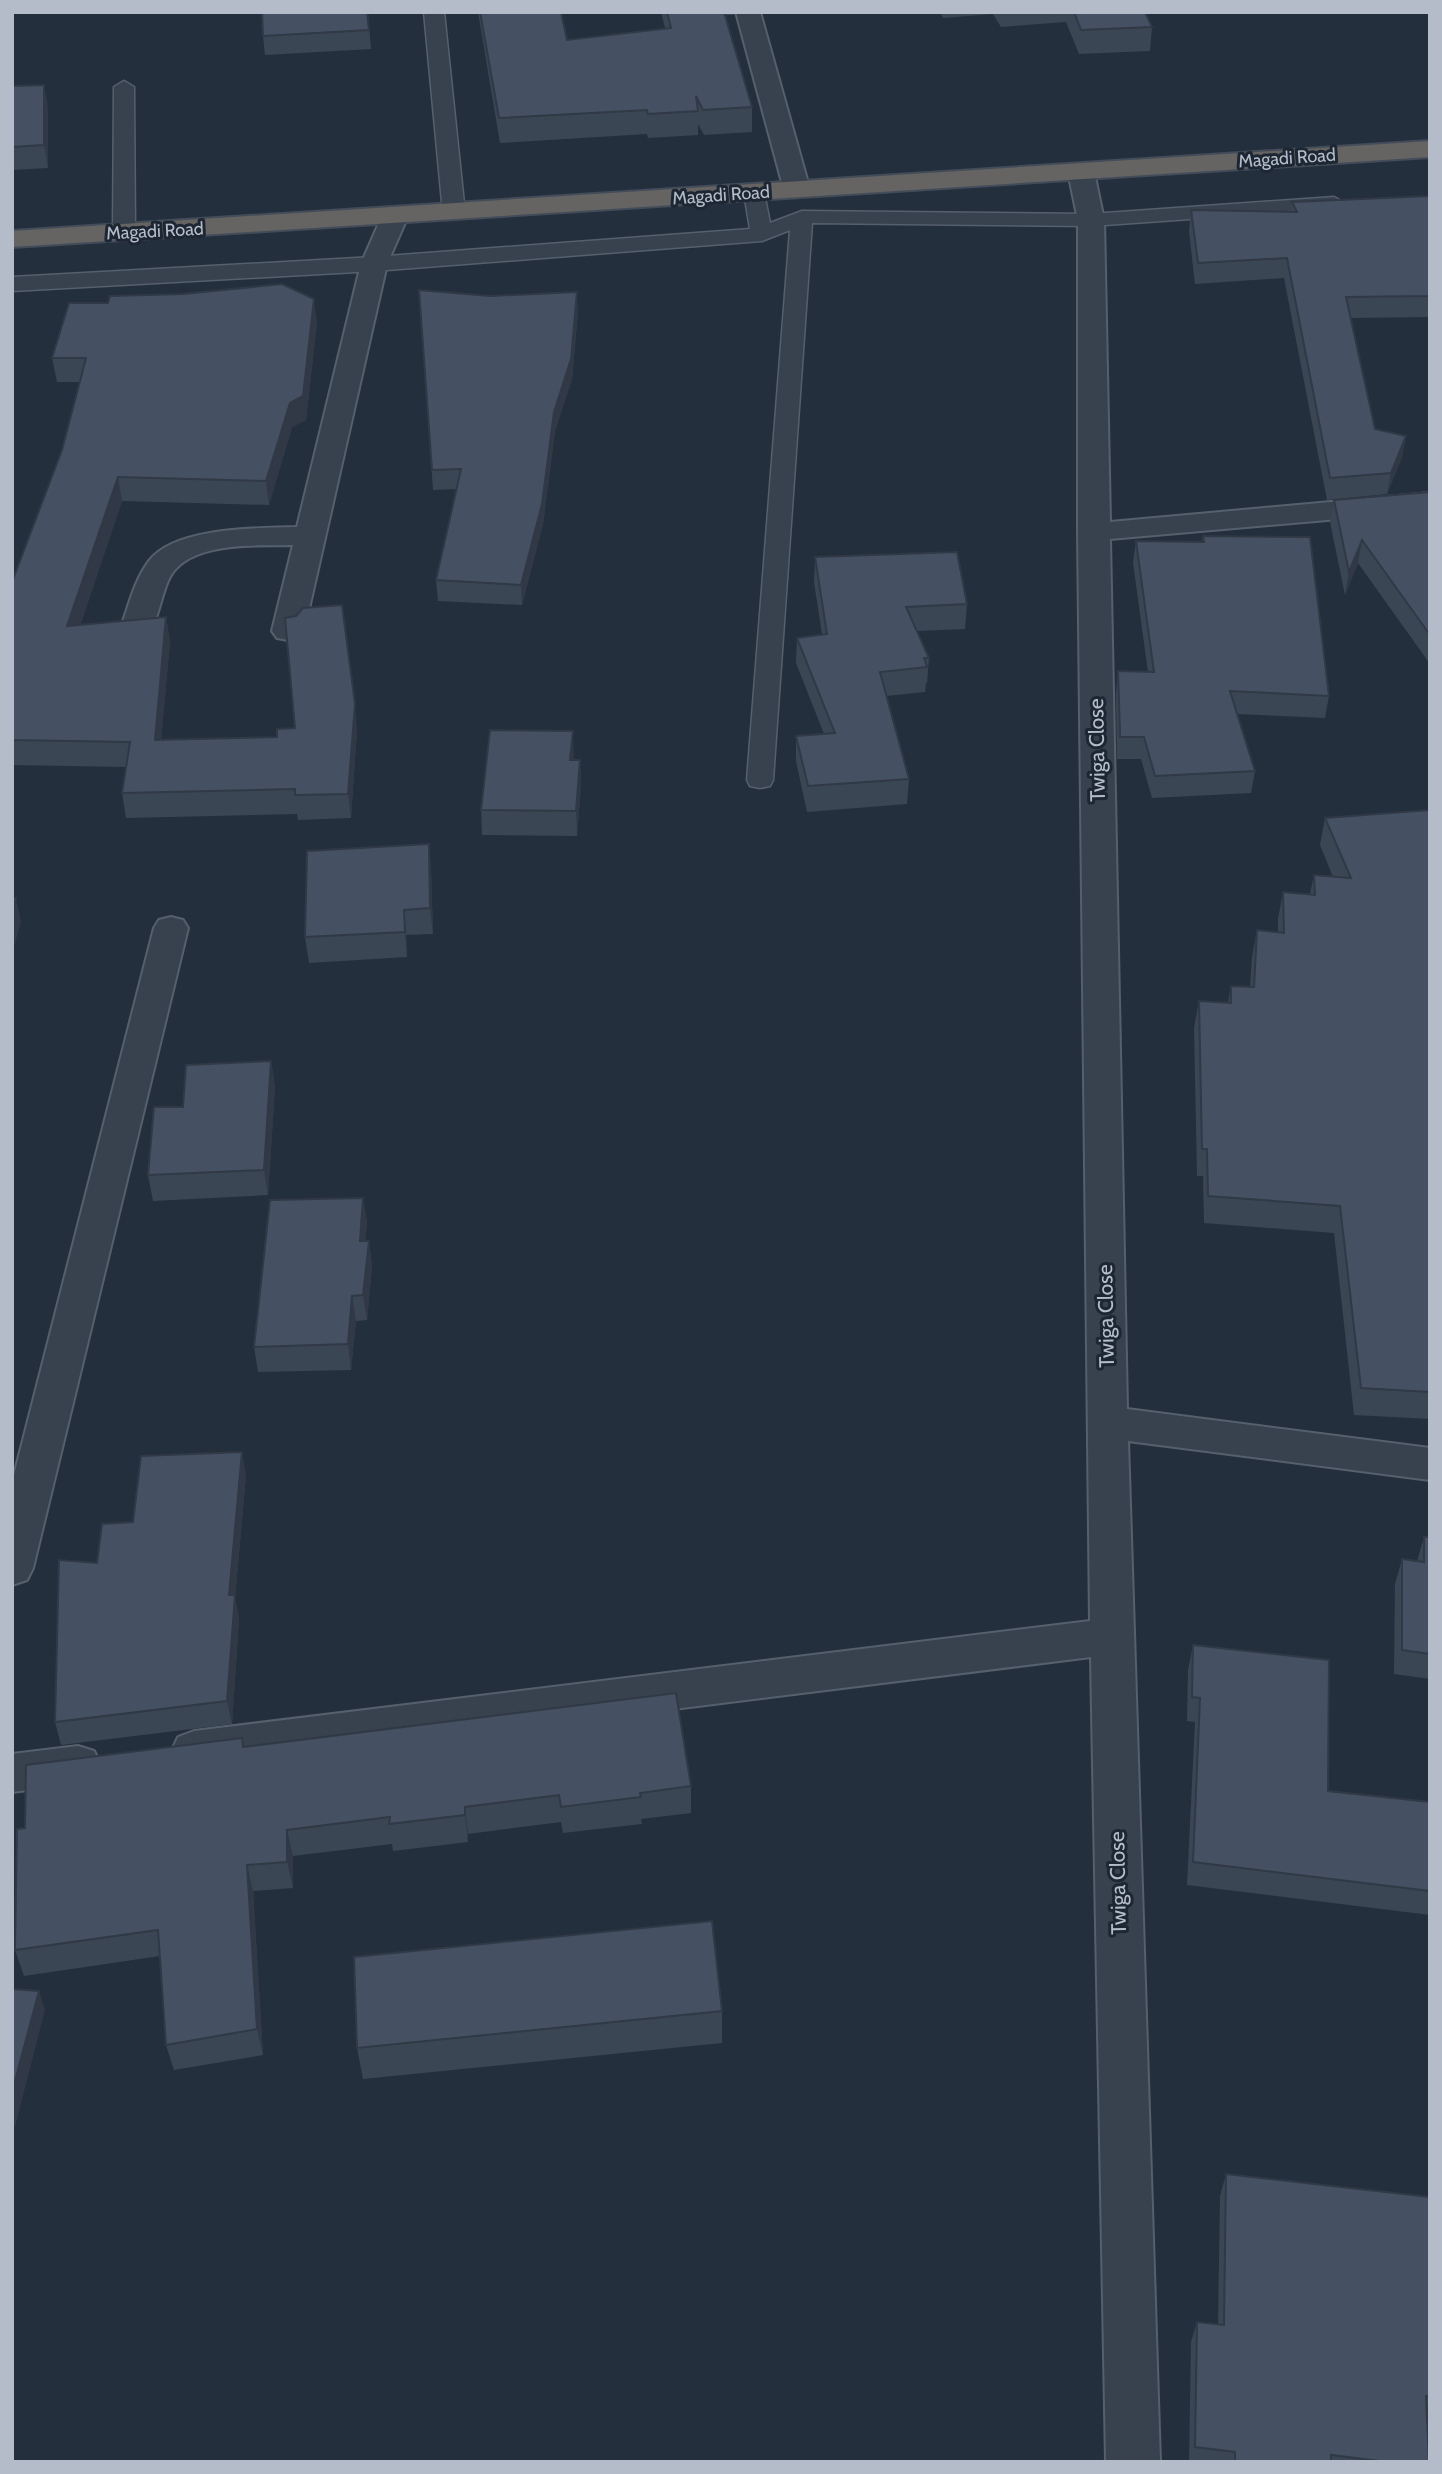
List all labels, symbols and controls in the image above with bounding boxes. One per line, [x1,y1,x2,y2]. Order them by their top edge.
street label: Magadi Road [1238,144,1336,172]
street label: Magadi Road [672,181,770,209]
street label: Magadi Road [106,217,204,245]
street label: Twiga Close [1083,698,1110,802]
street label: Twiga Close [1092,1264,1119,1368]
street label: Twiga Close [1104,1831,1131,1935]

